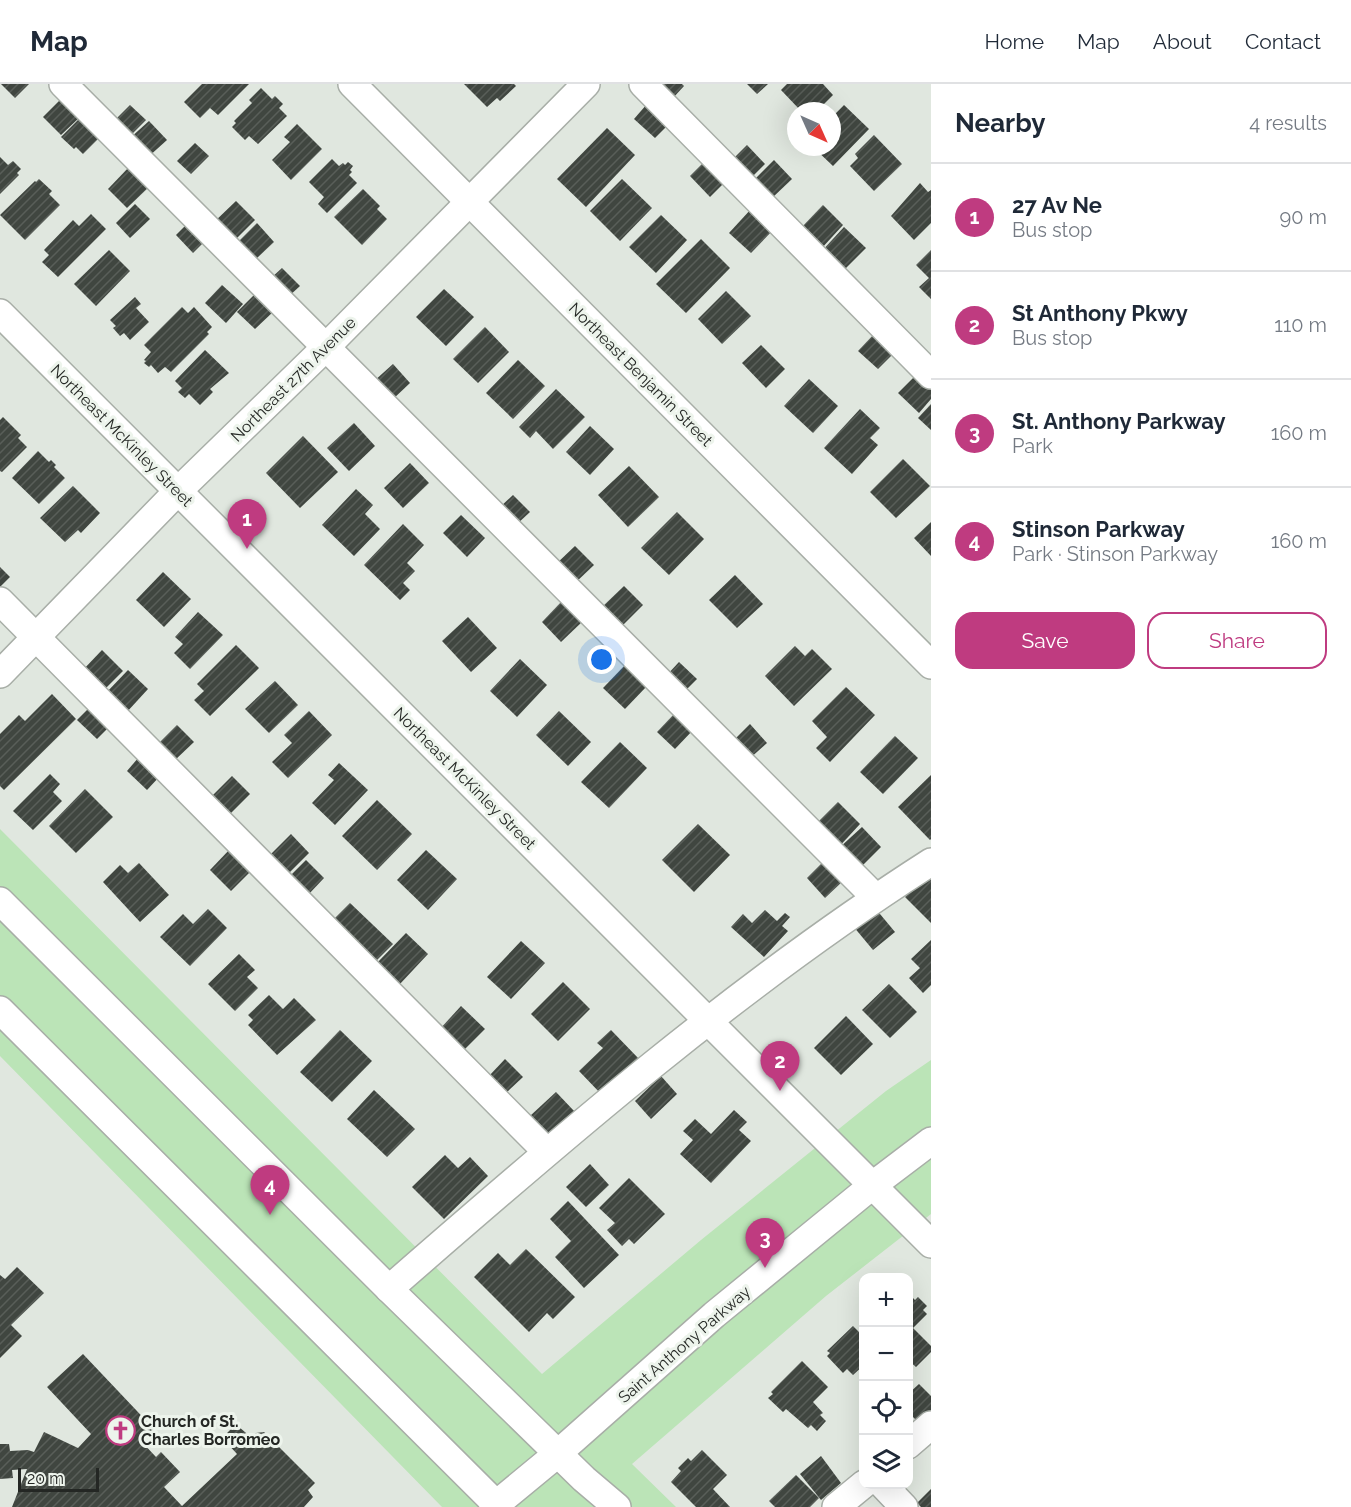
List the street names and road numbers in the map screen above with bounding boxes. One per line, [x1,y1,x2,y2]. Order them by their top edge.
street label: Northeast Benjamin Street [565,299,717,450]
street label: Northeast 27th Avenue [227,313,360,446]
street label: Northeast McKinley Street [47,360,197,511]
street label: Northeast McKinley Street [390,703,540,854]
street label: Saint Anthony Parkway [615,1282,754,1407]

